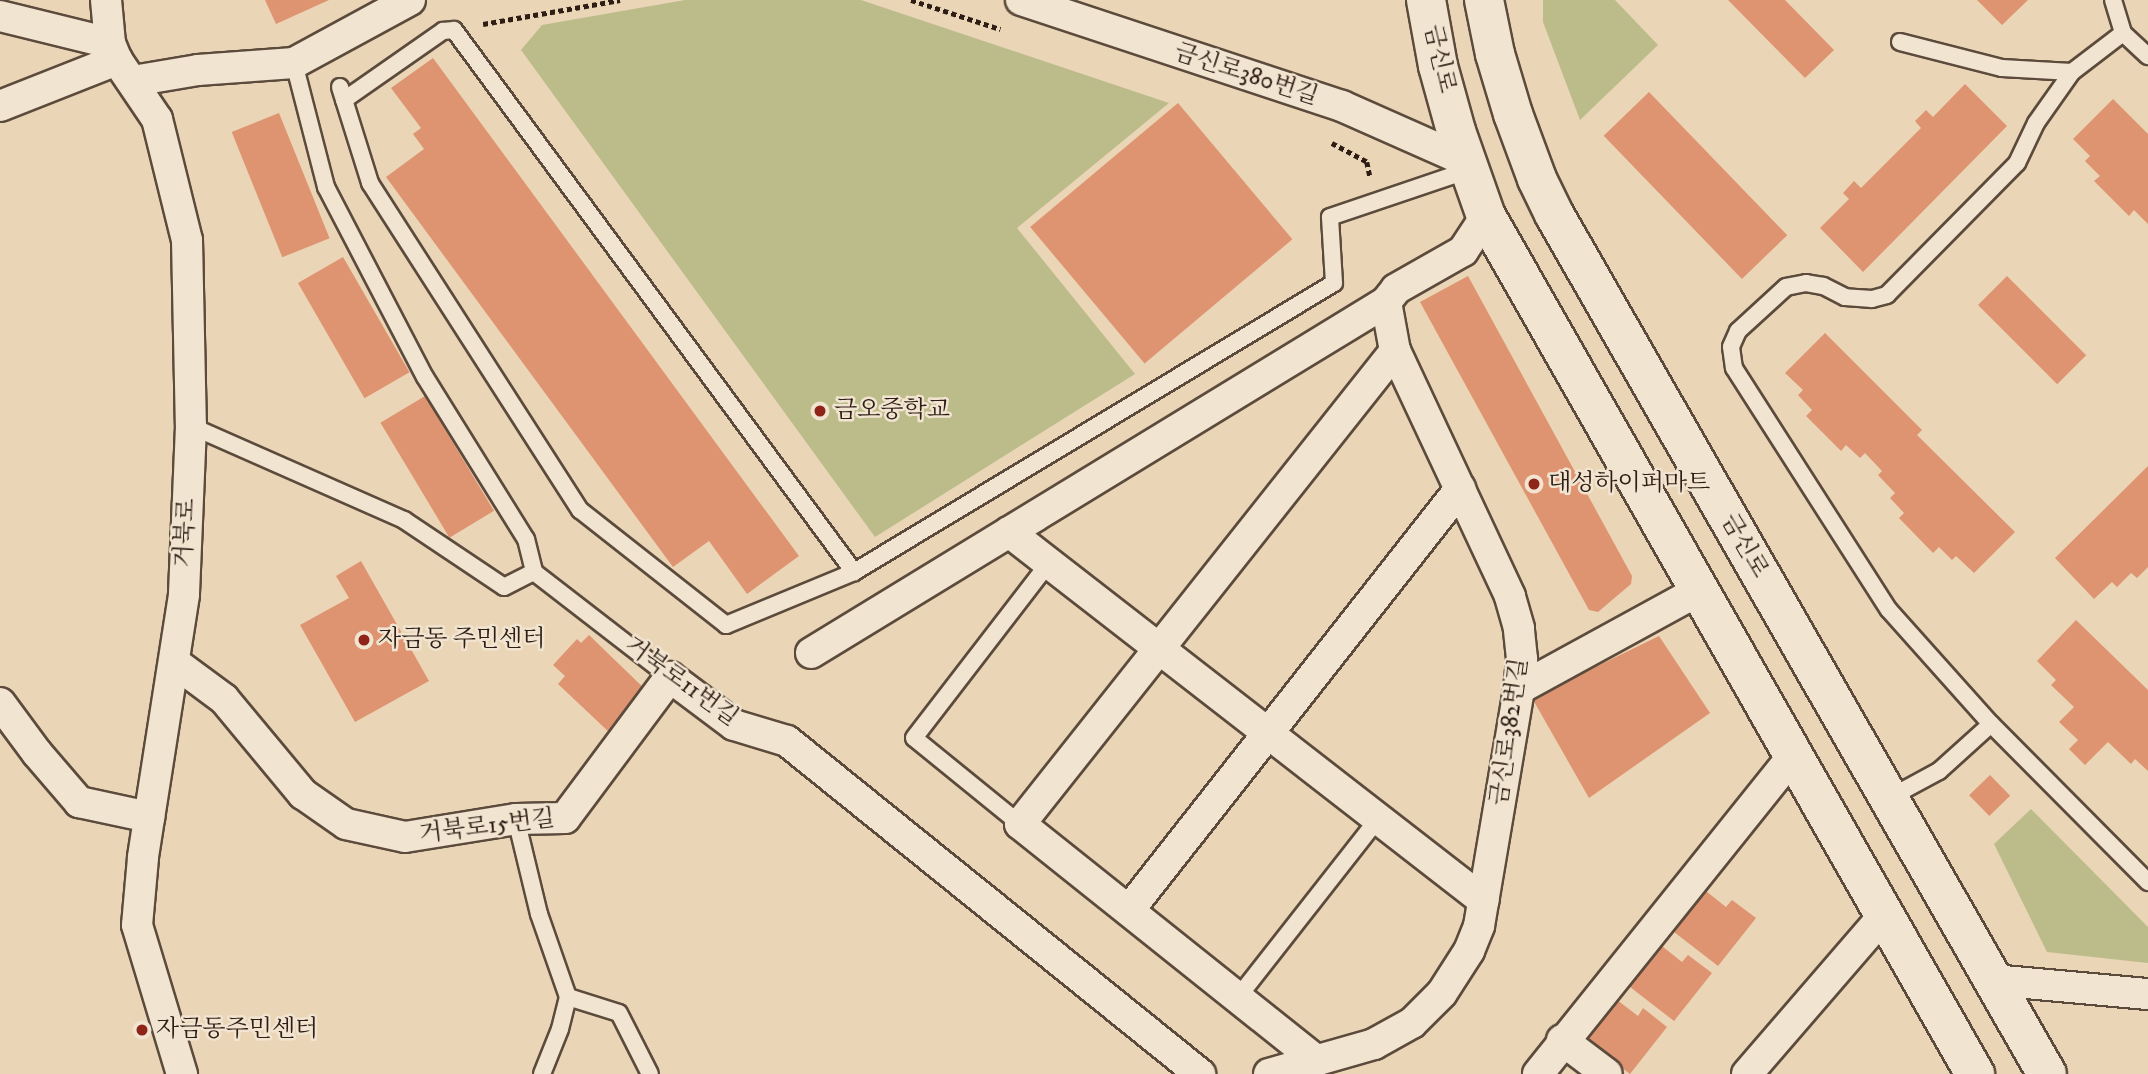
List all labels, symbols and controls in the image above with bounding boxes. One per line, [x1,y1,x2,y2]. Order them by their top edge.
street label: 금신로 [1417,22,1461,96]
street label: 금신로380번길 [1170,38,1322,112]
place label: 금오중학교 [834,397,950,425]
marker: 금오중학교 [812,403,828,419]
place label: 대성하이퍼마트 [1548,470,1710,498]
marker: 대성하이퍼마트 [1526,476,1542,492]
street label: 거북로 [170,498,202,568]
street label: 금신로 [1714,509,1774,583]
place label: 자금동 주민센터 [378,626,545,654]
street label: 거북로11번길 [619,631,743,733]
marker: 자금동 주민센터 [356,632,372,648]
street label: 금신로382번길 [1485,656,1535,808]
street label: 거북로15번길 [417,804,557,850]
place label: 자금동주민센터 [156,1016,318,1044]
marker: 자금동주민센터 [134,1022,150,1038]

